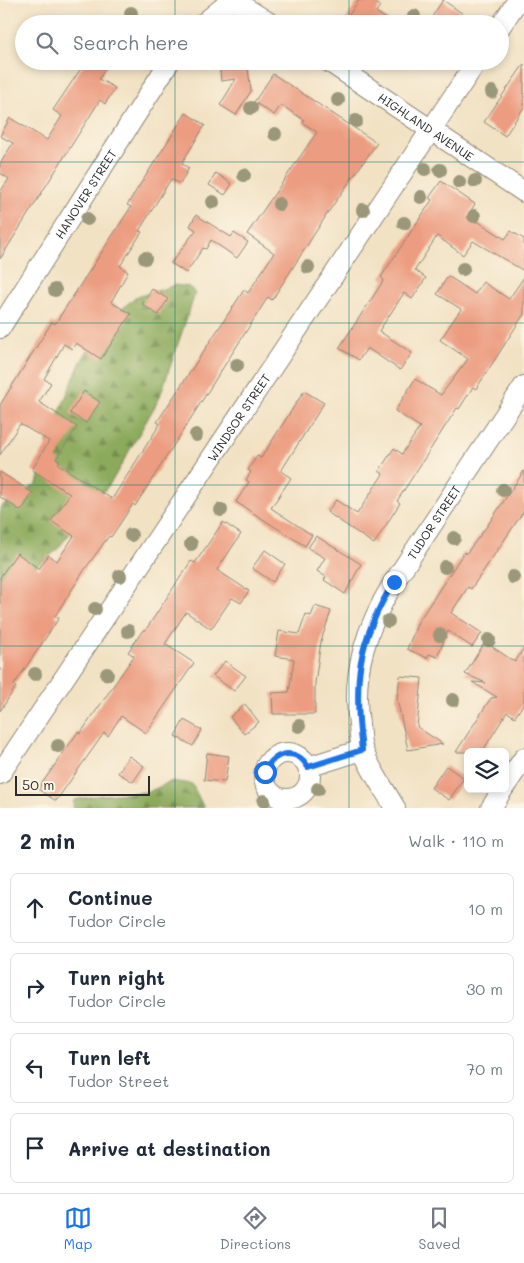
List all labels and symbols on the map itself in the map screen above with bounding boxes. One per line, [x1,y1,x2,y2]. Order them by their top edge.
street label: HIGHLAND AVENUE [375,89,477,164]
street label: HANOVER STREET [51,146,120,242]
street label: WINDSOR STREET [203,370,274,464]
street label: TUDOR STREET [403,482,464,562]
route end [383,571,406,594]
route start [254,761,277,784]
scale bar [15,773,150,796]

